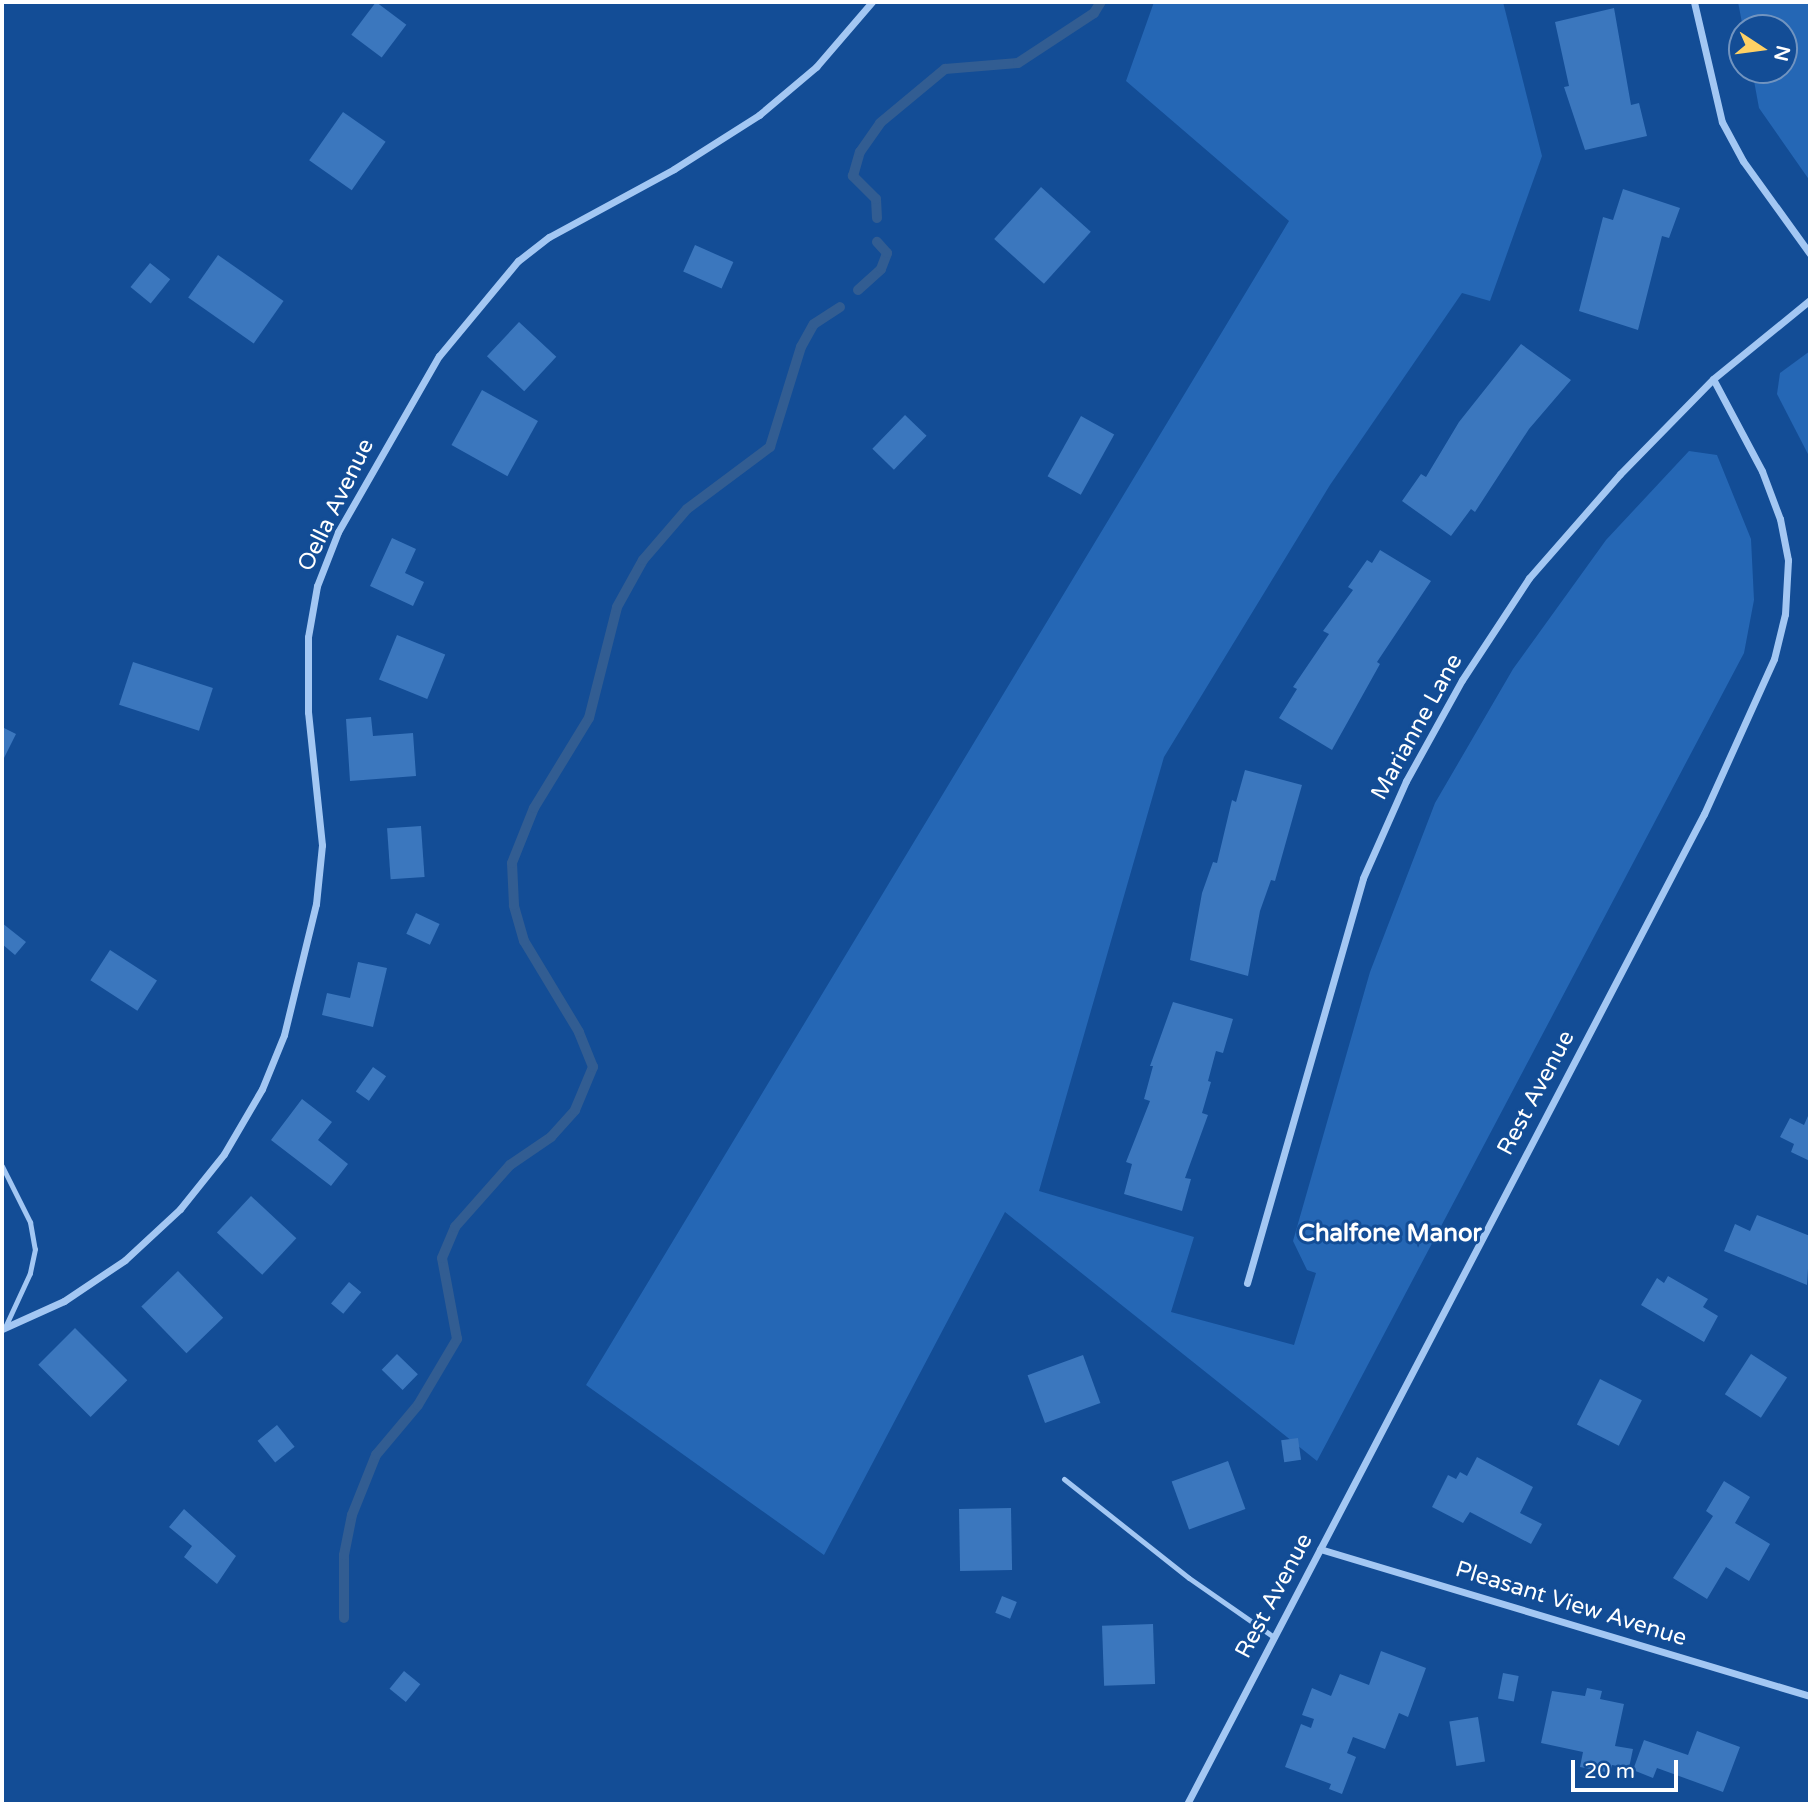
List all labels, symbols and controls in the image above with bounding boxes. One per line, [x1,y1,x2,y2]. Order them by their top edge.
north arrow [1728,14,1798,84]
text: N [1769,43,1794,63]
street label: Oella Avenue [292,434,380,576]
street label: Marianne Lane [1365,649,1469,805]
street label: Rest Avenue [1492,1026,1580,1160]
district label: Chalfone Manor [1298,1220,1482,1248]
street label: Rest Avenue [1230,1529,1318,1663]
street label: Pleasant View Avenue [1452,1556,1690,1652]
scale bar [1574,1746,1681,1790]
text: 20 m [1584,1759,1635,1784]

